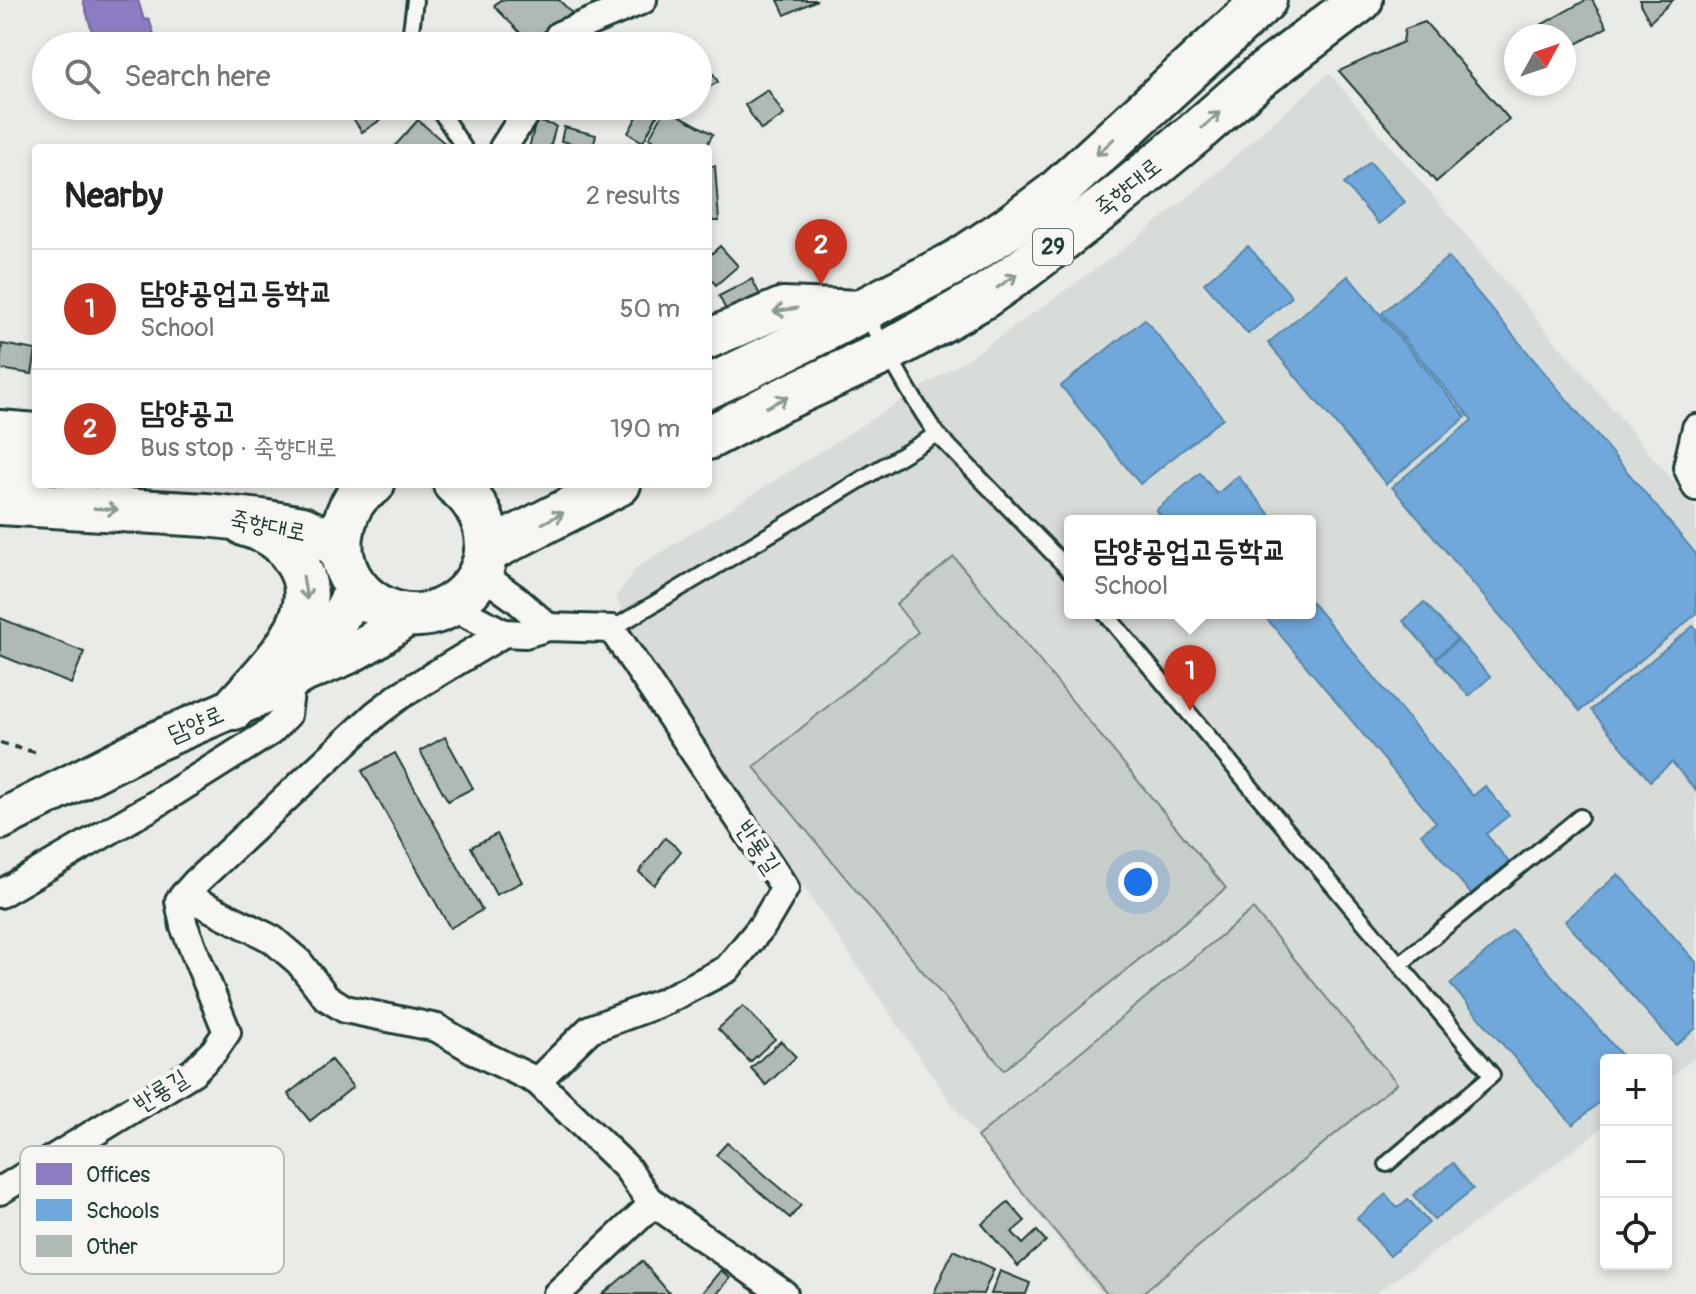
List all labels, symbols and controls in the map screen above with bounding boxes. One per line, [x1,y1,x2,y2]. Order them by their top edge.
north arrow [1504,24,1576,96]
search box [32,32,712,120]
icon: search [60,54,104,98]
text: Search here [124,58,271,95]
one-way arrow [1200,111,1220,129]
one-way arrow [1095,138,1115,156]
street label: 죽향대로 [1089,151,1167,223]
text: Nearby [64,175,163,218]
text: 2 results [586,180,680,212]
pin: 2 [795,219,847,285]
road number: 29 [1033,229,1073,265]
one-way arrow [995,273,1017,289]
text: 담양공업고등학교 [140,274,333,311]
text: 1 [85,293,95,325]
text: 50 m [619,293,680,325]
one-way arrow [773,303,799,318]
text: School [140,312,215,344]
text: 담양공고 [140,394,237,431]
one-way arrow [765,394,789,410]
text: 2 [83,413,97,445]
text: 190 m [610,413,680,445]
text: Bus stop · 죽향대로 [140,432,337,464]
one-way arrow [92,502,119,517]
street label: 죽향대로 [227,504,309,548]
one-way arrow [540,509,564,525]
popup [1064,515,1316,619]
text: 담양공업고등학교 [1093,532,1287,569]
text: School [1093,570,1168,602]
one-way arrow [298,575,313,600]
pin: 1 [1164,645,1216,711]
street label: 담양로 [164,699,228,749]
street label: 반룡길 [730,815,786,879]
your location [1118,862,1158,902]
map controls [1600,1054,1672,1270]
button: + [1600,1054,1672,1126]
street label: 반룡길 [129,1063,193,1119]
button: − [1600,1126,1672,1198]
legend [20,1146,284,1274]
text: Offices [86,1161,150,1189]
text: Schools [86,1197,159,1225]
button: locate [1600,1198,1672,1270]
text: Other [86,1233,138,1261]

